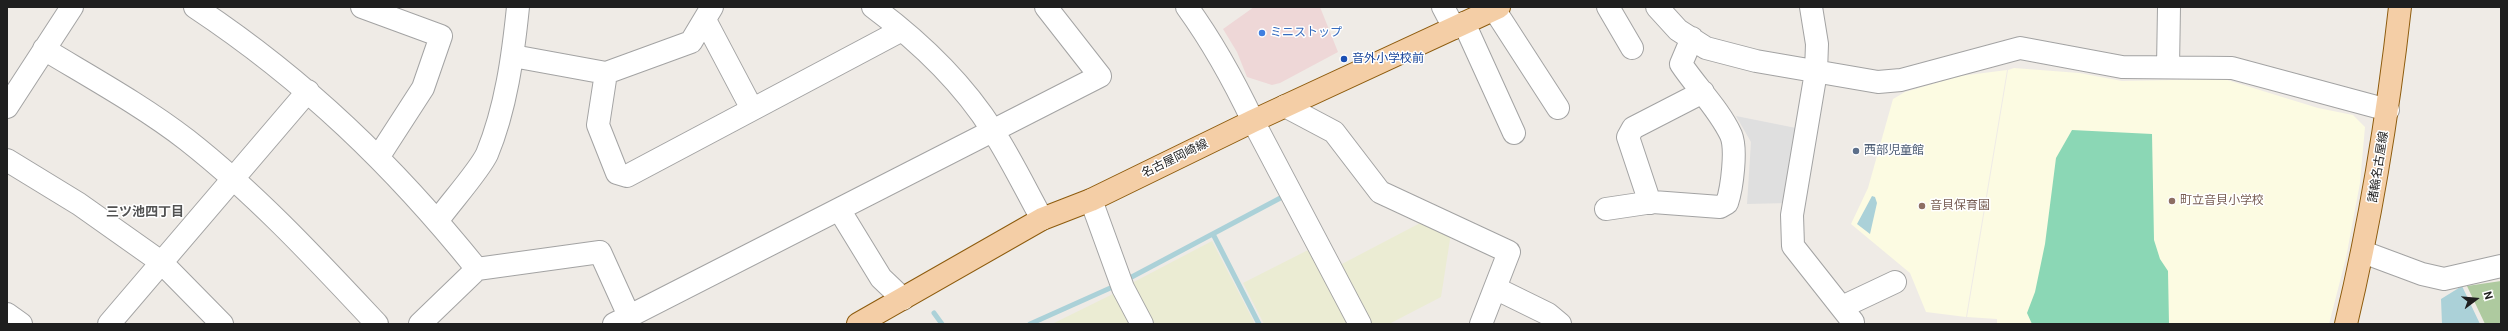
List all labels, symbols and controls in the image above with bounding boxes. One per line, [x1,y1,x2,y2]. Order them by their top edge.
place label: ミニストップ [1270,26,1342,40]
marker: ミニストップ [1257,28,1267,38]
place label: 音外小学校前 [1352,52,1424,66]
marker: 音外小学校前 [1339,54,1349,64]
street label: 諸輪名古屋線 [2366,130,2392,204]
street label: 名古屋岡崎線 [1139,137,1211,181]
place label: 西部児童館 [1864,144,1924,158]
marker: 西部児童館 [1851,146,1861,156]
place label: 町立音貝小学校 [2180,194,2264,208]
marker: 町立音貝小学校 [2167,196,2177,206]
place label: 音貝保育園 [1930,199,1990,213]
marker: 音貝保育園 [1917,201,1927,211]
district label: 三ツ池四丁目 [106,205,184,221]
north arrow [2456,279,2496,319]
text: N [2481,290,2495,301]

